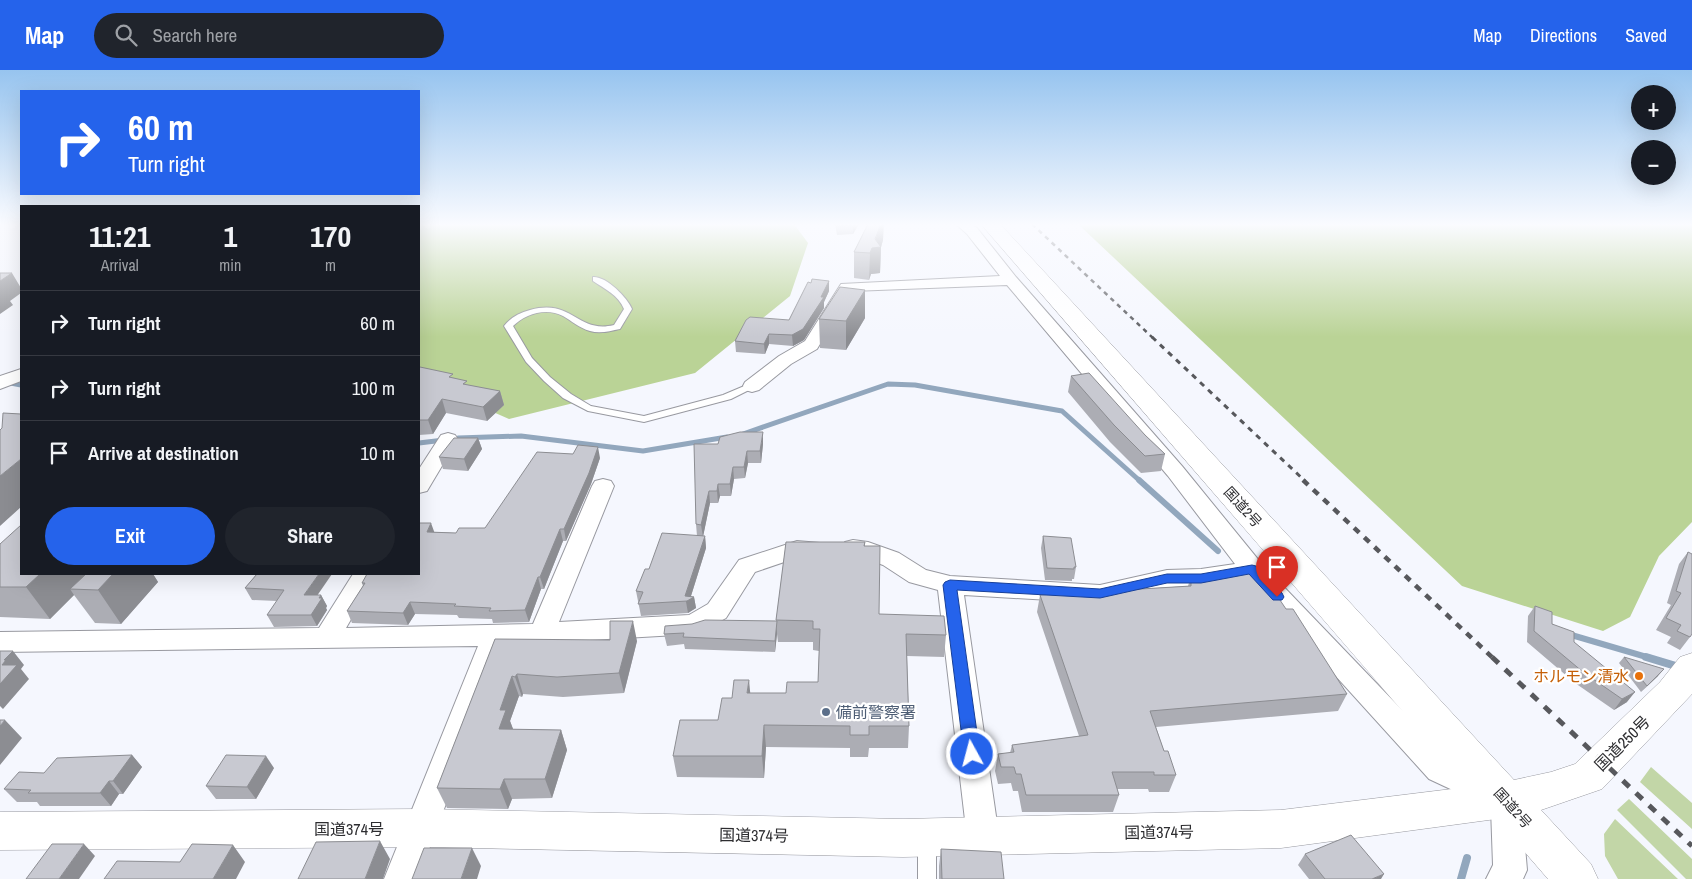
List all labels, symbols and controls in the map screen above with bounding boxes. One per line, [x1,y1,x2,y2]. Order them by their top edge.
search box [94,13,444,58]
text: Map [25,19,64,51]
icon: search [112,21,140,49]
text: Search here [152,22,237,48]
text: Map [1473,23,1502,48]
text: Directions [1530,23,1597,48]
text: Saved [1625,23,1667,48]
map controls [1631,85,1676,185]
button: + [1631,85,1676,130]
text: 60 m [128,104,193,151]
icon: right [45,110,110,175]
button: − [1631,140,1676,185]
text: Turn right [128,149,205,179]
text: 11:21 [89,216,150,256]
text: 1 [223,216,237,256]
text: 170 [310,216,351,256]
text: Arrival [101,254,139,276]
text: min [219,254,241,276]
text: m [325,254,336,276]
icon: right [45,309,73,337]
text: Turn right [88,310,160,336]
text: 60 m [360,310,395,336]
icon: right [45,374,73,402]
text: Turn right [88,375,160,401]
text: 100 m [352,375,395,401]
icon: arrive [45,439,73,467]
text: Arrive at destination [88,440,239,466]
text: 10 m [360,440,395,466]
street label: 国道2号 [1220,483,1266,531]
button: Exit [45,507,215,565]
button: Share [225,507,395,565]
pin [1256,546,1298,597]
icon: arrive [1263,553,1291,581]
place label: ホルモン清水 [1533,665,1629,687]
marker: ホルモン清水 [1633,670,1645,682]
place label: 備前警察署 [836,701,916,723]
marker: 備前警察署 [820,706,832,718]
street label: 国道250号 [1590,711,1654,775]
position arrow [945,727,997,779]
street label: 国道2号 [1490,784,1536,832]
street label: 国道374号 [314,818,384,840]
street label: 国道374号 [1124,820,1194,844]
street label: 国道374号 [719,823,789,847]

